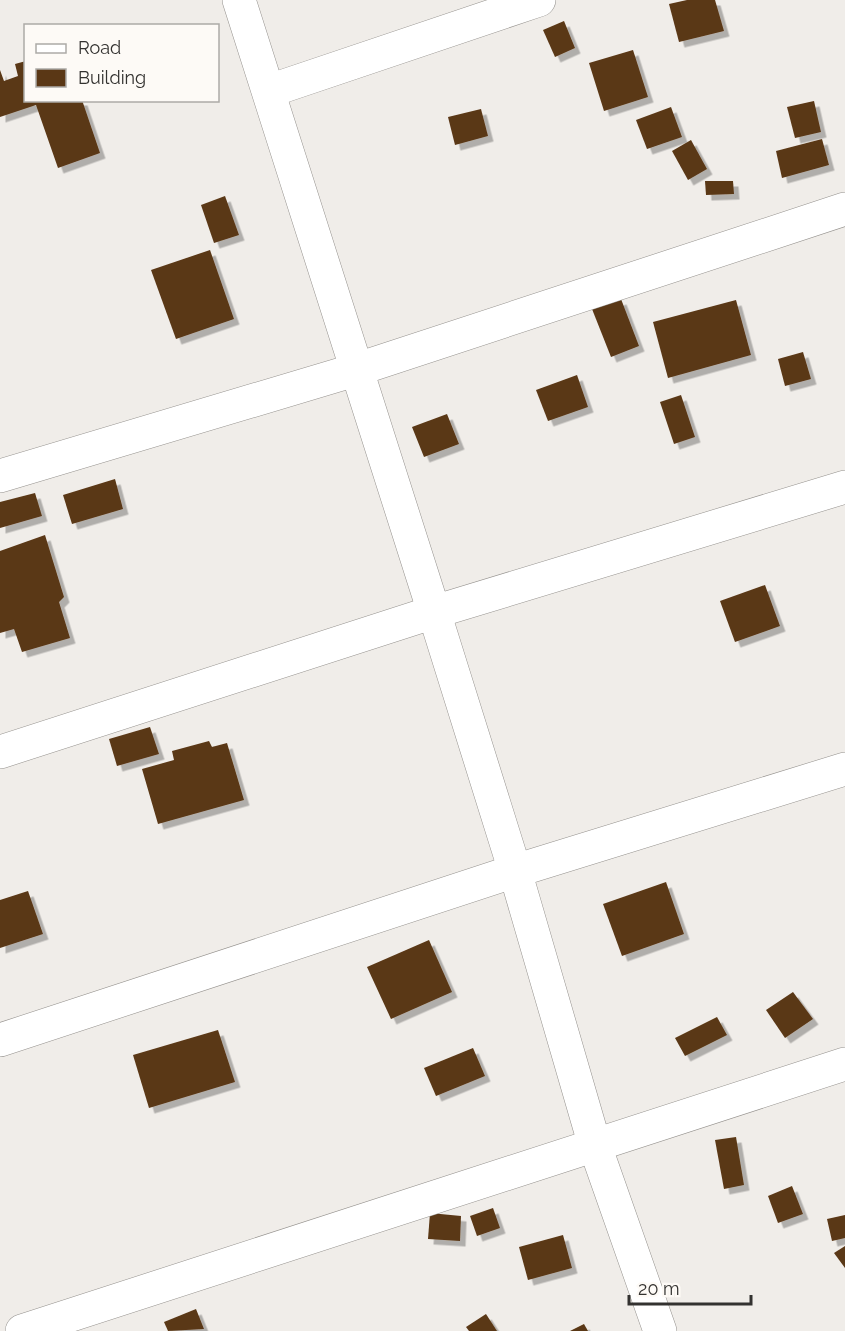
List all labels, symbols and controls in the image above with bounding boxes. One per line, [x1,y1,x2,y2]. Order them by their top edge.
legend [24,24,219,102]
text: Road [78,37,121,58]
text: Building [78,67,146,88]
scale bar [629,1268,750,1306]
text: 20 m [638,1278,680,1299]

